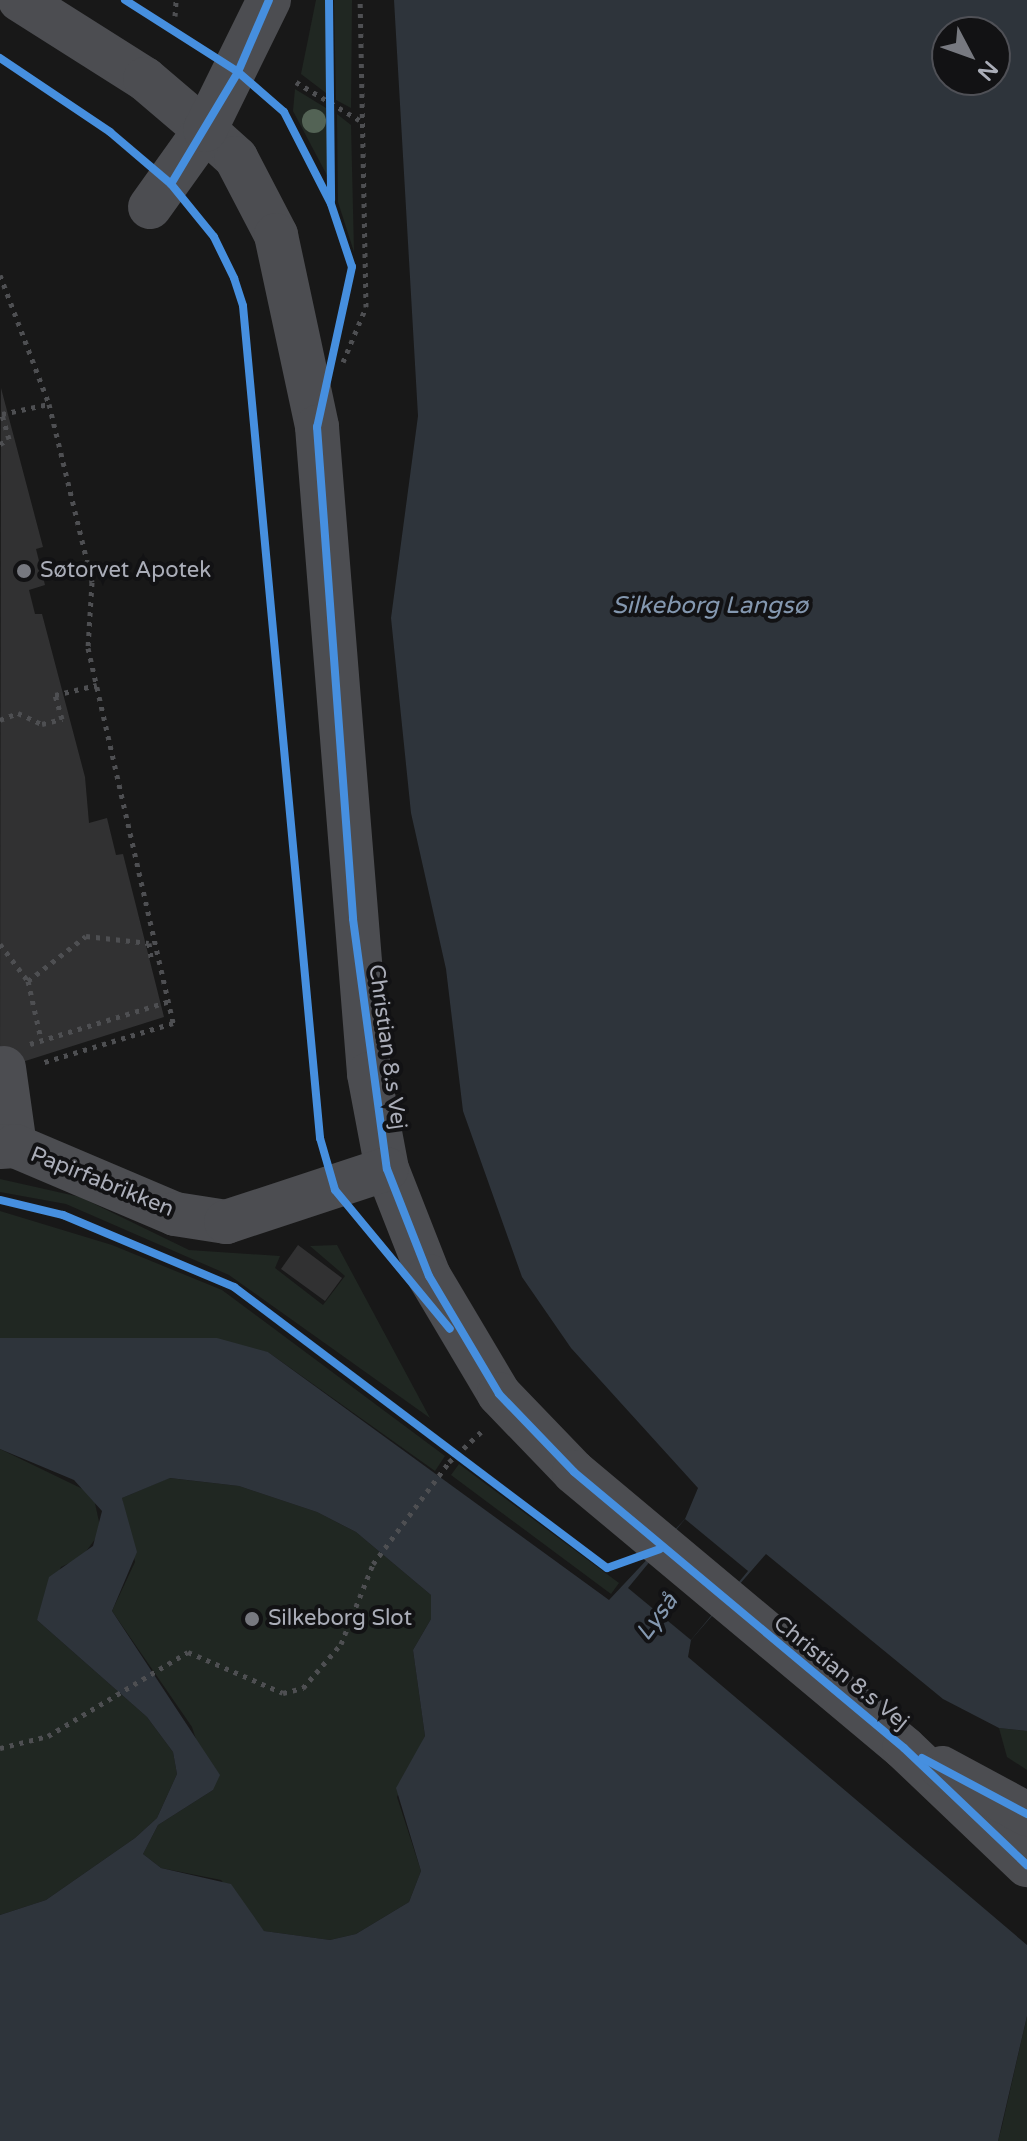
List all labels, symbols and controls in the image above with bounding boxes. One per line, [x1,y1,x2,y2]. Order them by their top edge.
north arrow [931,16,1011,96]
text: N [972,55,1003,86]
place label: Søtorvet Apotek [40,558,211,584]
marker: Søtorvet Apotek [15,562,33,580]
water label: Silkeborg Langsø [612,592,808,620]
street label: Christian 8.s Vej [362,963,412,1131]
street label: Papirfabrikken [26,1141,178,1223]
water label: Lyså [630,1588,684,1646]
place label: Silkeborg Slot [268,1606,412,1632]
marker: Silkeborg Slot [243,1610,261,1628]
street label: Christian 8.s Vej [768,1610,914,1736]

